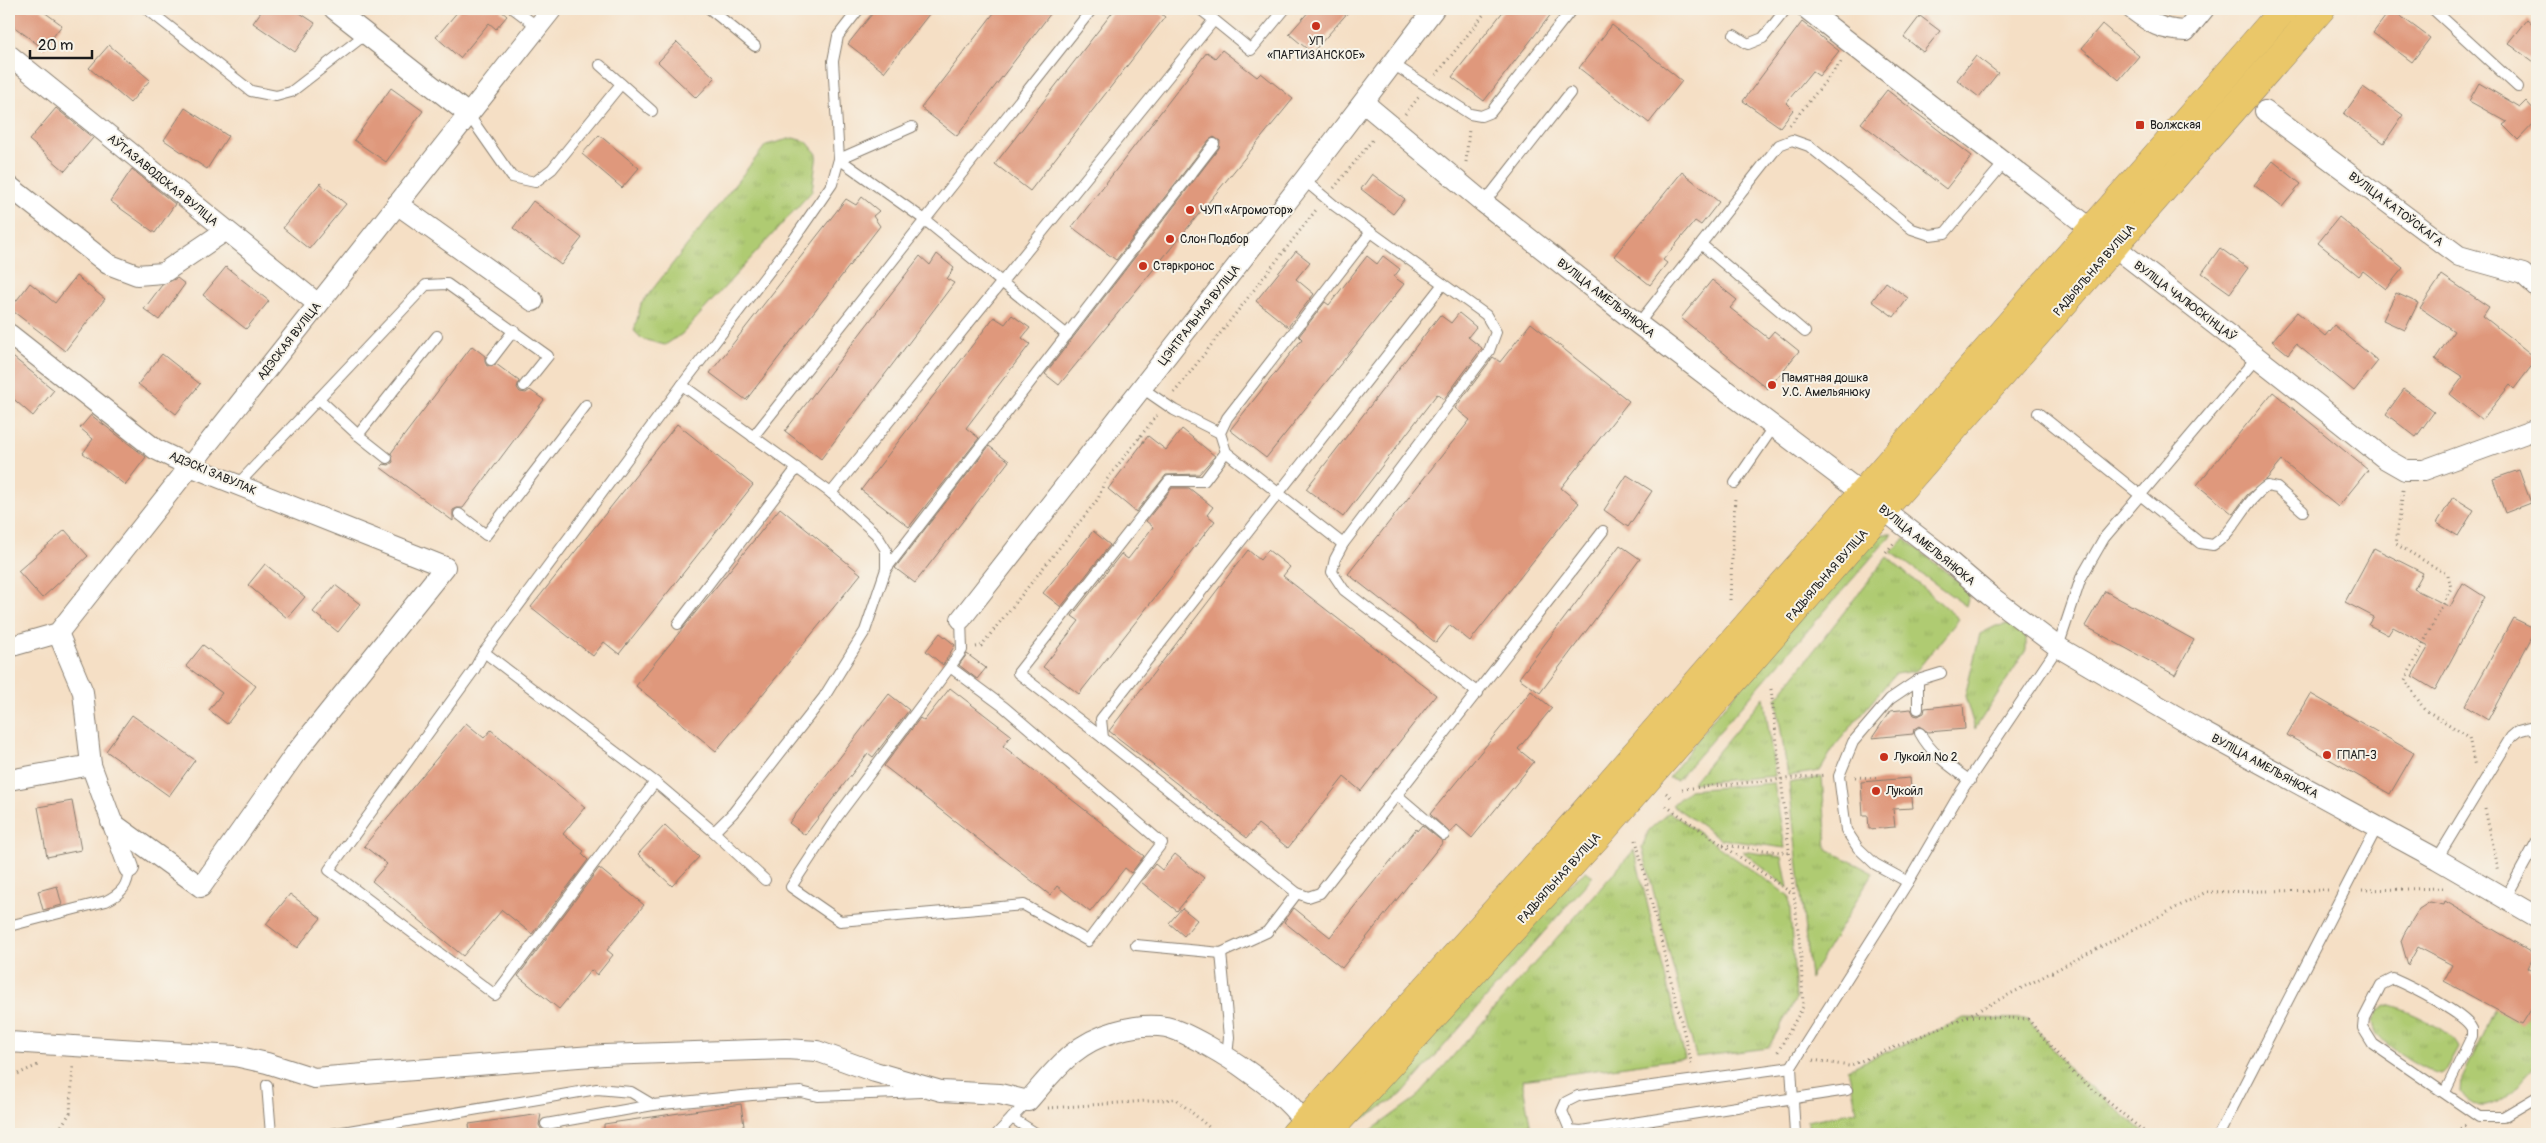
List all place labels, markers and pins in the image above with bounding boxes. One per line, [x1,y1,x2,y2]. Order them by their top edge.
marker: УП «ПАРТИЗАНСКОЕ» [1310,20,1322,32]
place label: УП «ПАРТИЗАНСКОЕ» [1267,34,1365,63]
place label: Волжская [2150,118,2201,133]
marker: Волжская [2134,119,2146,131]
place label: ЧУП «Агромотор» [1200,203,1293,218]
marker: ЧУП «Агромотор» [1184,204,1196,216]
place label: Слон Подбор [1180,232,1249,247]
marker: Слон Подбор [1164,233,1176,245]
place label: Старкронос [1153,259,1215,274]
marker: Старкронос [1137,260,1149,272]
place label: Памятная дошка У.С. Амельянюку [1782,371,1870,400]
marker: Памятная дошка У.С. Амельянюку [1766,379,1778,391]
place label: ГПАП-3 [2337,748,2377,763]
marker: ГПАП-3 [2321,749,2333,761]
place label: Лукойл № 2 [1893,750,1958,765]
marker: Лукойл № 2 [1878,751,1890,763]
place label: Лукойл [1885,784,1923,799]
marker: Лукойл [1870,785,1882,797]

